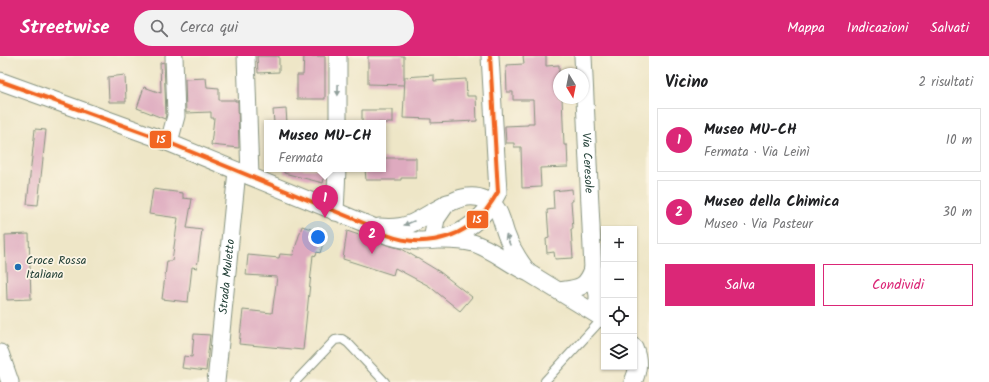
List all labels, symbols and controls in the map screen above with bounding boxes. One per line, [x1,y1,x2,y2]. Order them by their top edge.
search box [134,10,414,46]
text: Streetwise [20,13,110,43]
text: Cerca qui [180,16,238,40]
icon: search [148,17,170,39]
text: Mappa [787,17,825,39]
text: Indicazioni [847,17,908,39]
text: Salvati [930,17,969,39]
north arrow [553,68,589,104]
text: Vicino [665,69,708,96]
text: 2 risultati [919,72,973,93]
one-way arrow [335,83,341,96]
text: Museo MU-CH [704,118,797,142]
popup [264,120,386,172]
text: Museo MU-CH [279,124,371,148]
line badge: 1S [149,130,172,149]
text: 1 [677,130,681,151]
text: 10 m [946,130,972,151]
text: 1S [156,131,167,149]
street label: Via Ceresole [577,132,598,194]
text: Fermata · Via Leinì [704,142,809,163]
text: Fermata [279,148,323,169]
pin: 1 [312,185,338,218]
text: Museo della Chimica [704,190,839,214]
text: 2 [675,202,683,223]
text: 30 m [943,202,972,223]
line badge: 1S [466,210,489,229]
text: 1S [472,211,483,229]
text: Museo · Via Pasteur [704,214,813,235]
pin: 2 [359,221,385,254]
one-way arrow [403,221,415,227]
map controls [601,226,637,370]
button: + [601,226,637,262]
your location [308,227,328,247]
one-way arrow [505,233,511,245]
street label: Strada Muletto [214,238,240,315]
place label: Croce Rossa Italiana [26,251,87,284]
marker: Croce Rossa Italiana [13,262,23,272]
button: − [601,262,637,298]
button: Salva [665,264,815,306]
button: Condividi [823,264,973,306]
button: locate [601,298,637,334]
button: layers [601,334,637,370]

